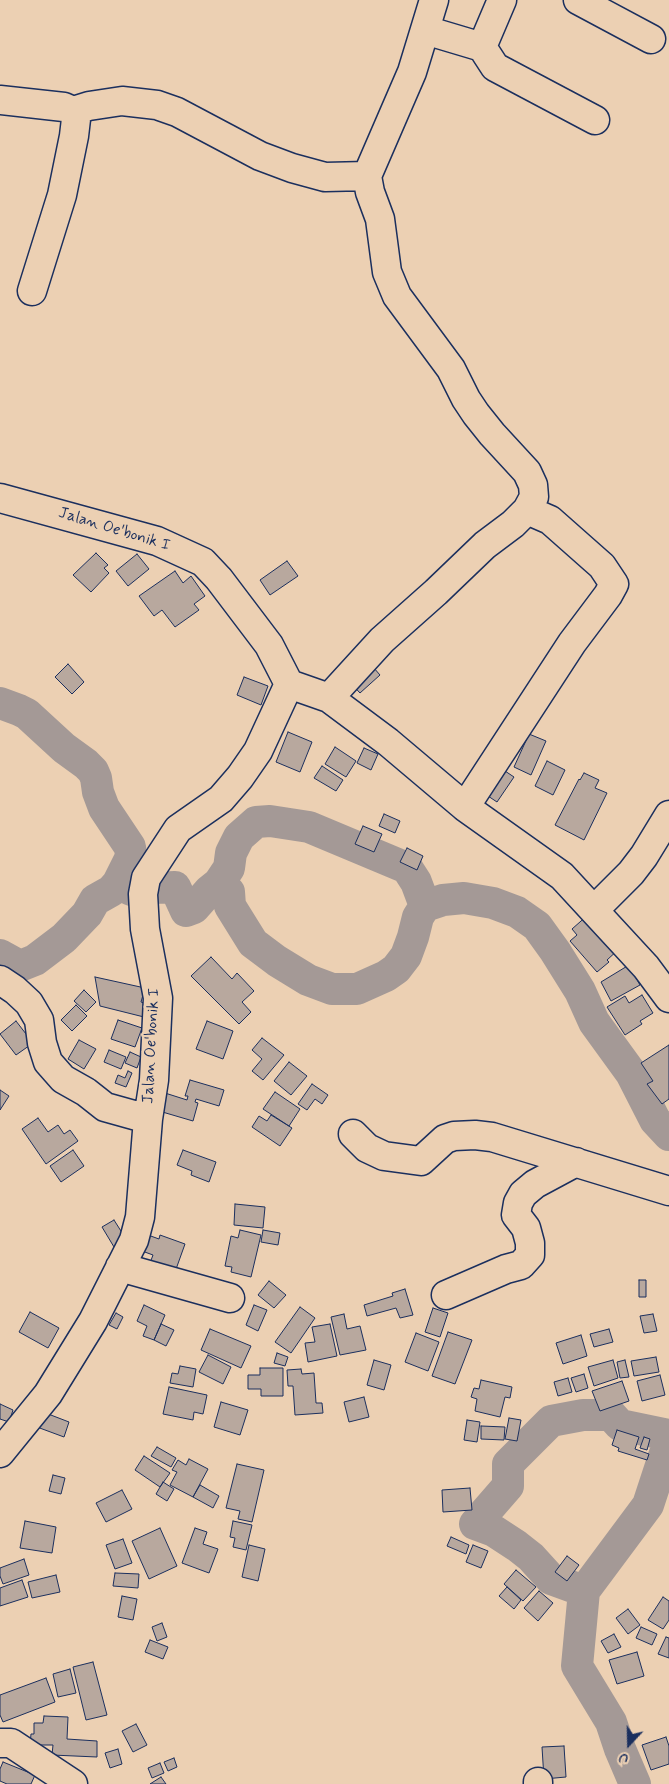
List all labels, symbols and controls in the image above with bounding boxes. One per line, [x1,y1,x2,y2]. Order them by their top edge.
street label: Jalan Oe'bonik I [56,504,172,556]
street label: Jalan Oe'bonik I [139,988,165,1104]
north arrow [604,1719,654,1769]
text: U [616,1748,631,1768]

